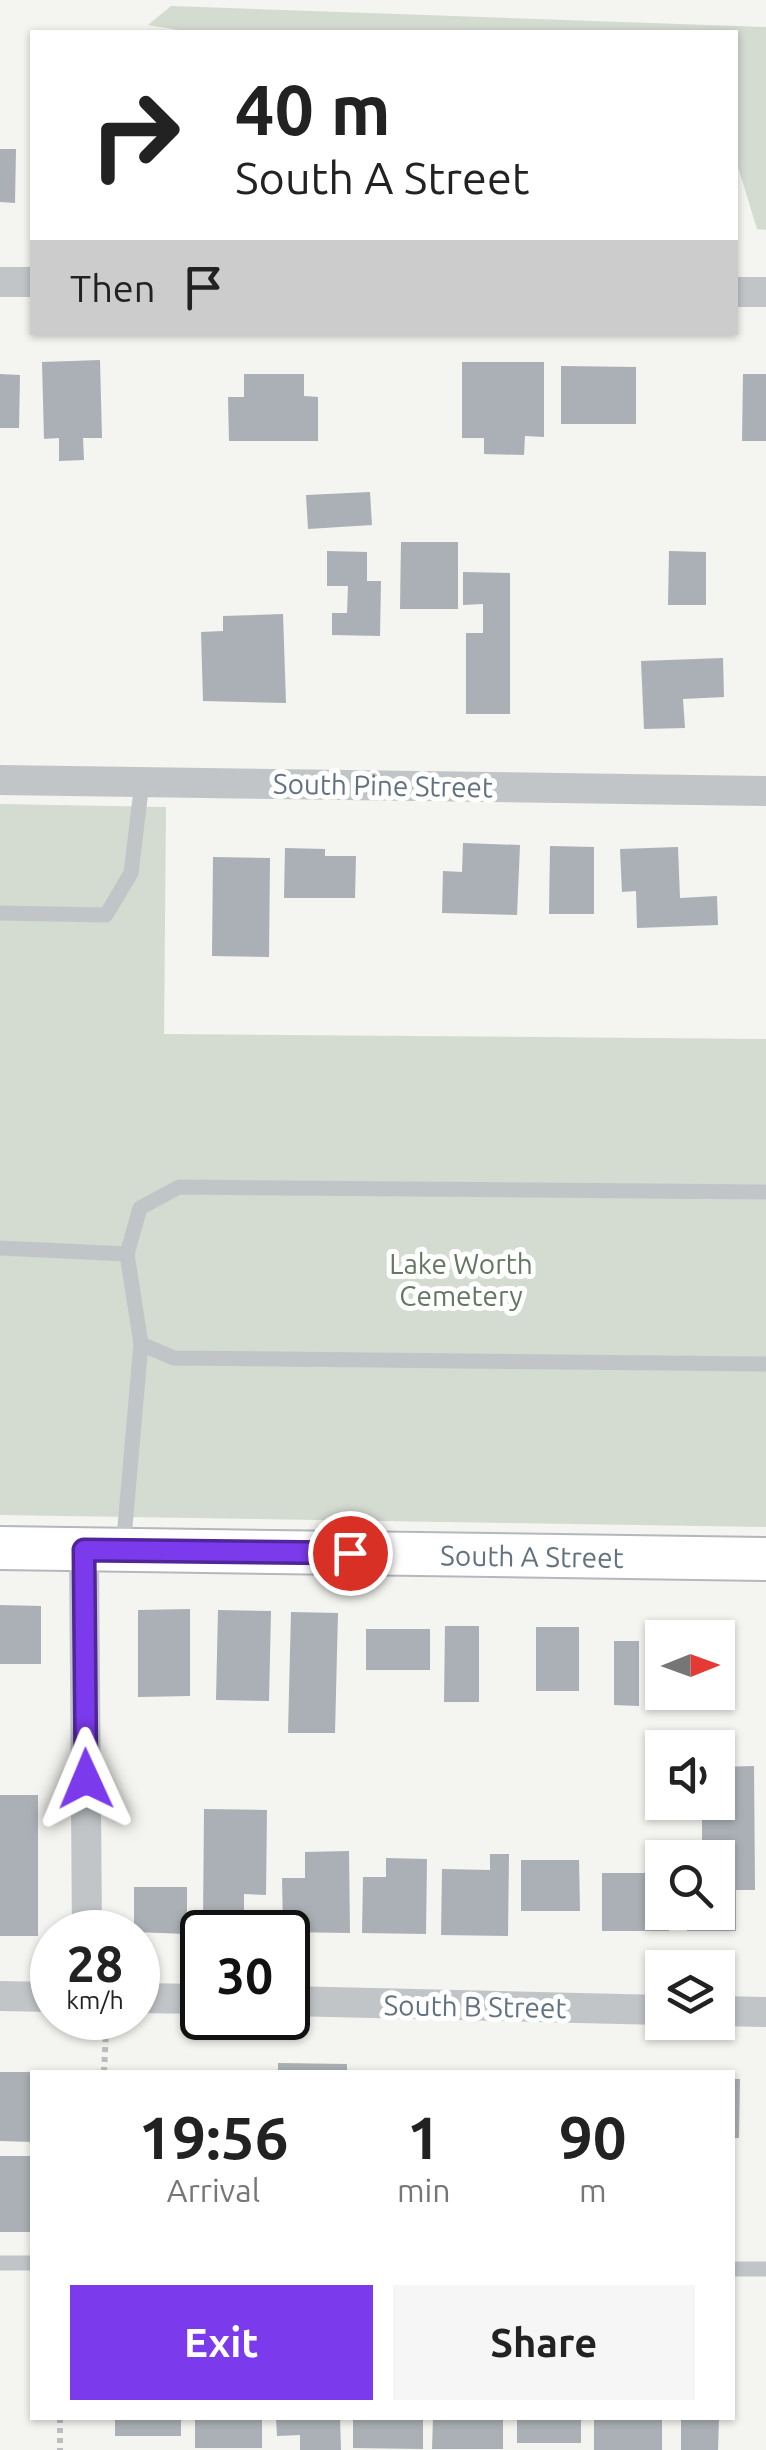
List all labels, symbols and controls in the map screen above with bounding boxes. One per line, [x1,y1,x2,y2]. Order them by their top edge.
icon: right [70,70,200,200]
text: 40 m [235,70,391,148]
text: South A Street [235,152,529,203]
icon: arrive [176,260,231,315]
text: Then [70,267,156,309]
street label: South Pine Street [273,768,493,802]
park label: Lake Worth Cemetery [389,1248,533,1311]
pin [308,1511,393,1596]
icon: arrive [323,1526,378,1581]
street label: South A Street [440,1539,624,1572]
north arrow [645,1620,735,1710]
map controls [645,1620,735,2040]
position arrow [34,1727,138,1831]
button: sound [645,1730,735,1820]
button: search [645,1840,735,1930]
speed limit sign: 30 [180,1910,310,2040]
text: 28 [67,1935,123,1991]
button: layers [645,1950,735,2040]
text: km/h [66,1986,124,2014]
street label: South B Street [383,1989,567,2023]
text: 19:56 [138,2103,289,2170]
text: 1 [407,2103,441,2170]
text: 90 [559,2103,627,2170]
text: Arrival [167,2172,260,2208]
text: min [397,2172,451,2208]
text: m [579,2172,607,2208]
button: Exit [70,2285,373,2400]
button: Share [393,2285,695,2400]

